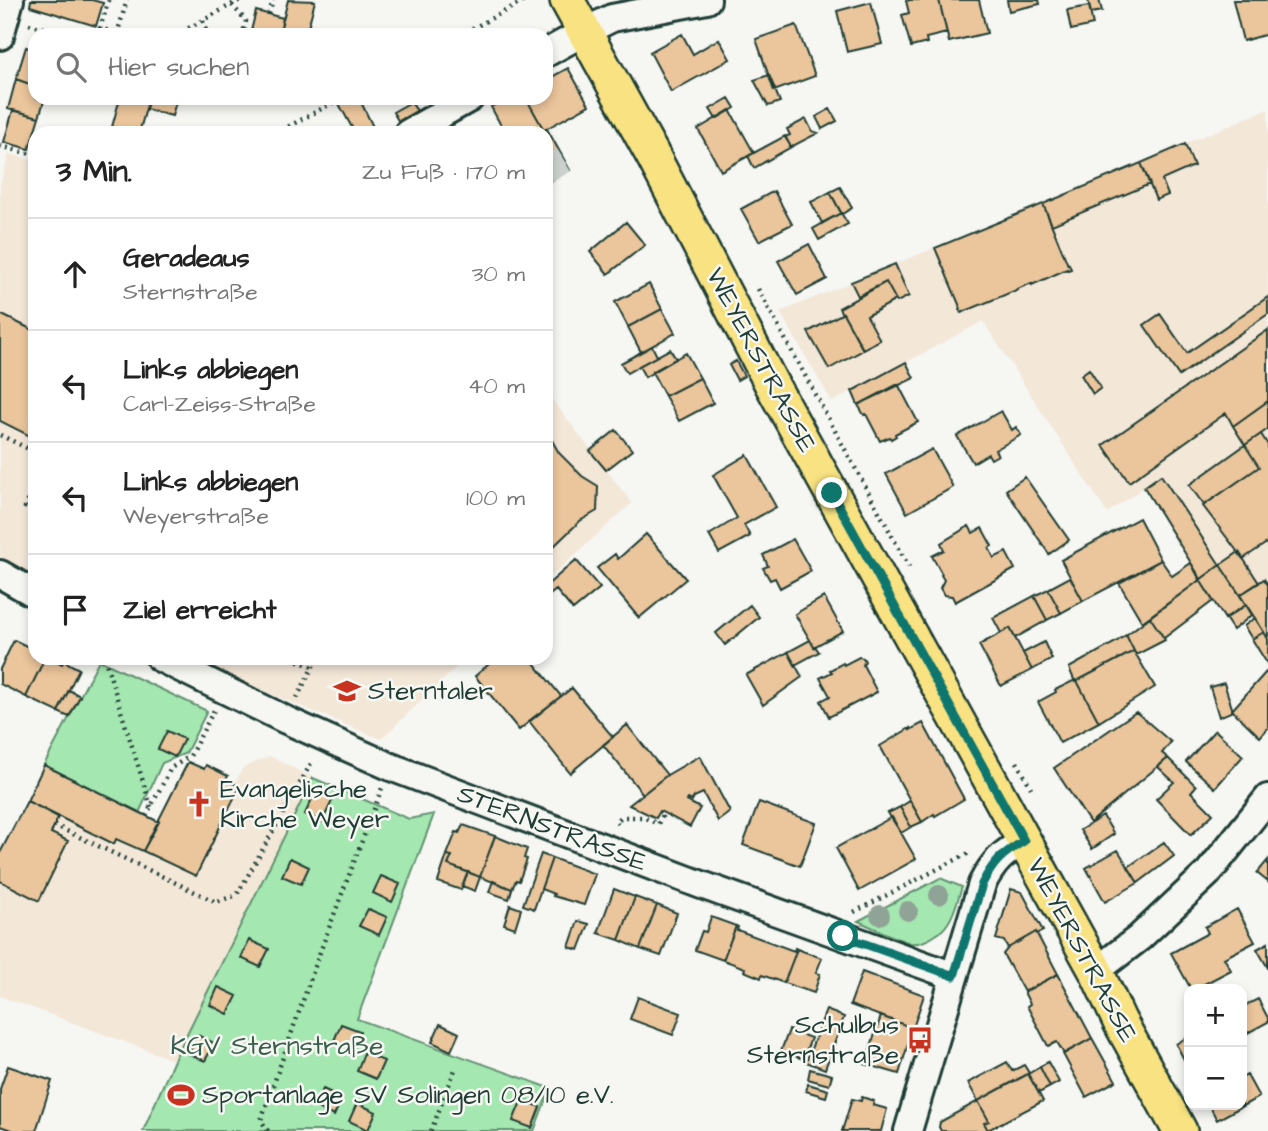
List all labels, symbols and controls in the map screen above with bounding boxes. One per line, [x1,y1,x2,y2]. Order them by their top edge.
search box [28,28,553,105]
icon: search [52,48,90,86]
text: Hier suchen [108,49,249,85]
text: 3 Min. [56,151,132,193]
text: Zu Fuß · 170 m [362,156,525,188]
text: Geradeaus [123,240,250,276]
icon: ahead [56,255,94,293]
text: 30 m [472,258,525,290]
street label: WEYERSTRASSE [697,261,825,459]
text: Sternstraße [123,276,258,308]
text: Links abbiegen [123,352,298,388]
icon: left [56,367,94,405]
text: 40 m [468,370,525,402]
text: Carl-Zeiss-Straße [123,388,316,420]
text: Links abbiegen [123,464,298,500]
route end [816,477,847,508]
icon: left [56,479,94,517]
text: 100 m [466,482,525,514]
text: Weyerstraße [123,500,269,532]
icon: arrive [56,591,94,629]
text: Ziel erreicht [123,592,277,628]
place label: Sterntaler [368,673,493,709]
school or university icon: Sterntaler [332,676,362,706]
place label: Evangelische Kirche Weyer [220,771,389,839]
street label: STERNSTRASSE [452,775,652,881]
church icon: Evangelische Kirche Weyer [184,789,214,819]
street label: WEYERSTRASSE [1018,851,1146,1049]
route start [827,920,858,951]
map controls [1184,984,1247,1110]
button: + [1184,984,1247,1047]
place label: Schulbus Sternstraße [747,1007,899,1073]
bus stop icon: Schulbus Sternstraße [905,1025,935,1055]
park label: KGV Sternstraße [171,1028,383,1064]
button: − [1184,1047,1247,1110]
place label: Sportanlage SV Solingen 08/10 e.V. [202,1077,614,1115]
sports icon: Sportanlage SV Solingen 08/10 e.V. [166,1080,196,1110]

